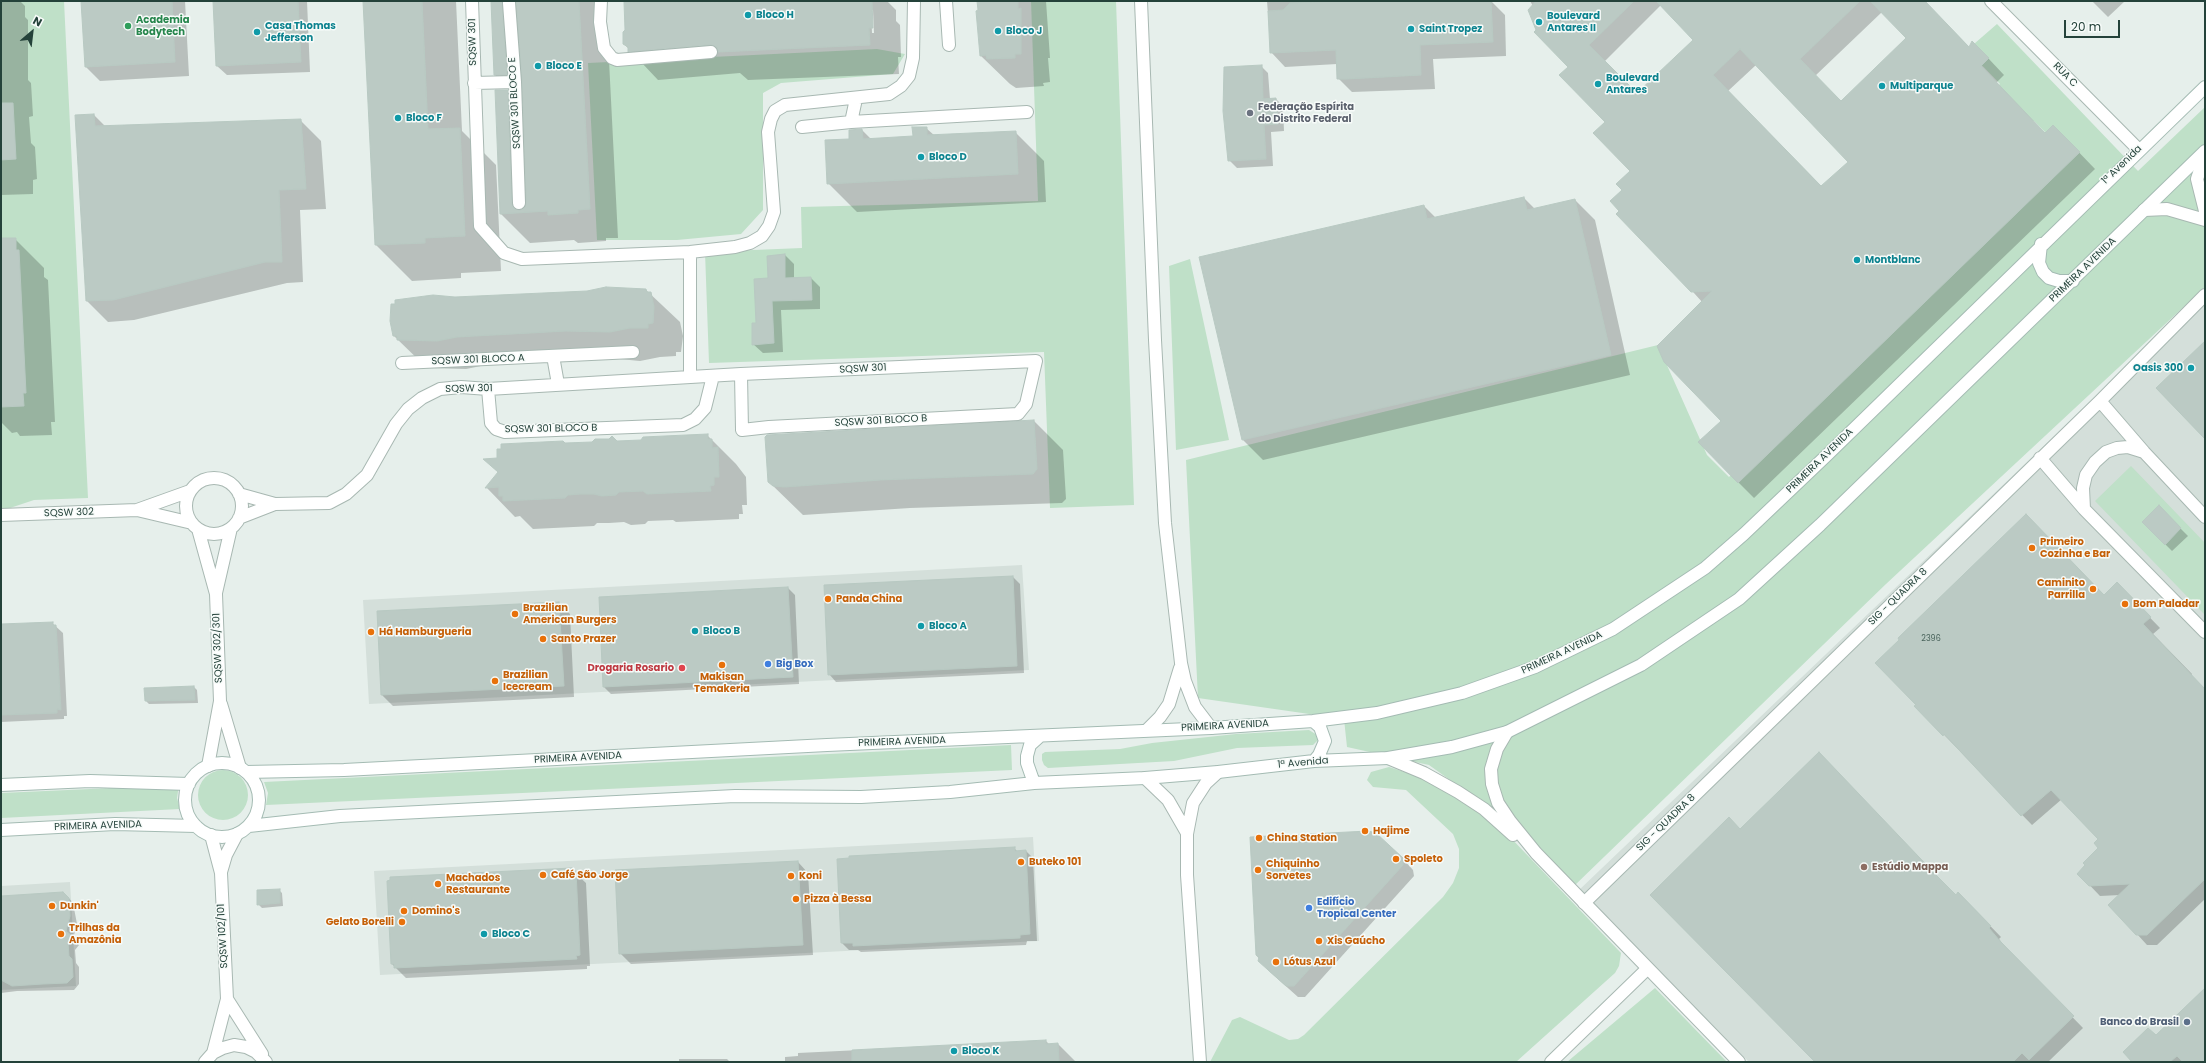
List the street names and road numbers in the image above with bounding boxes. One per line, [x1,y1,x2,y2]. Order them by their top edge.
street label: SQSW 301 [467,18,479,66]
street label: SQSW 301 BLOCO E [507,57,523,149]
street label: RUA C [2050,60,2080,90]
street label: 1ª Avenida [2099,143,2145,187]
street label: PRIMEIRA AVENIDA [2047,235,2119,305]
street label: SQSW 301 BLOCO A [431,352,525,368]
street label: SQSW 301 [839,362,887,376]
street label: SQSW 301 [445,383,493,395]
street label: SQSW 301 BLOCO B [834,413,928,429]
street label: SQSW 301 BLOCO B [505,422,597,436]
street label: PRIMEIRA AVENIDA [1784,426,1856,496]
street label: SQSW 302 [44,506,94,520]
street label: SIG - QUADRA 8 [1866,566,1930,628]
street label: SQSW 302/301 [211,613,225,683]
street label: PRIMEIRA AVENIDA [1520,629,1604,677]
street label: PRIMEIRA AVENIDA [1181,718,1269,734]
street label: PRIMEIRA AVENIDA [858,734,946,750]
street label: PRIMEIRA AVENIDA [534,750,622,766]
street label: 1ª Avenida [1277,755,1329,771]
street label: SIG - QUADRA 8 [1634,792,1698,854]
street label: PRIMEIRA AVENIDA [54,818,142,834]
street label: SQSW 102/101 [215,903,231,969]

